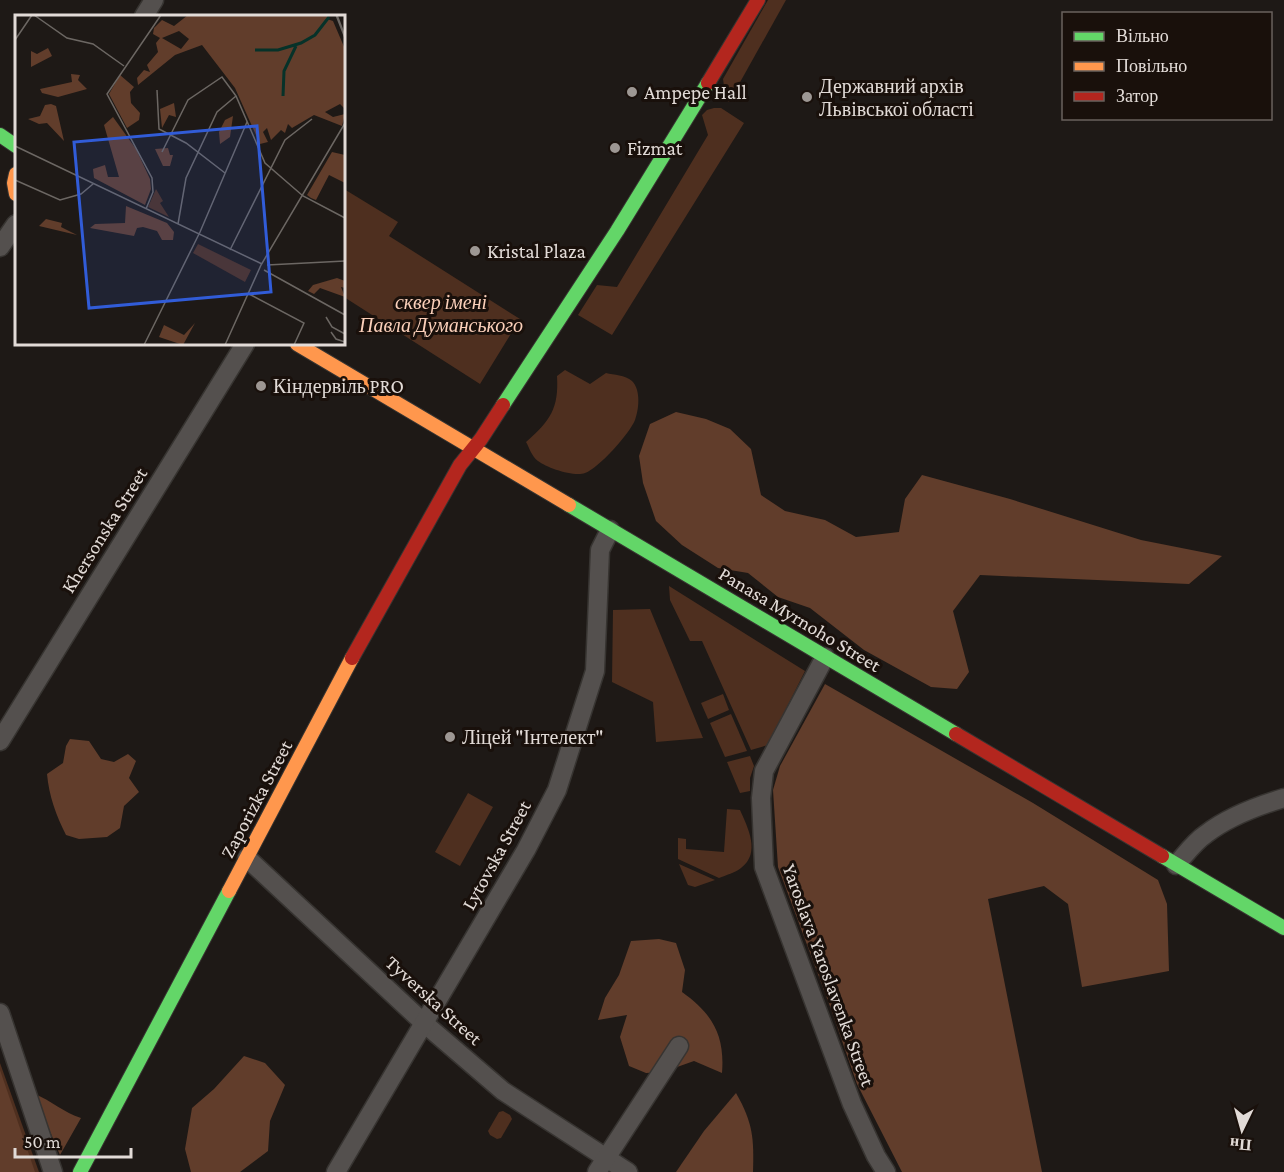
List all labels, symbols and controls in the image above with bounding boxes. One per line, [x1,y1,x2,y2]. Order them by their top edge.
legend [1062,12,1272,120]
inset map [15,15,345,345]
text: Вільно [1116,26,1169,46]
text: Повільно [1116,56,1187,76]
place label: Державний архів Львівської області [819,75,974,120]
place label: Ampepe Hall [644,81,747,104]
marker: Ampepe Hall [625,85,639,99]
text: Затор [1116,86,1158,106]
marker: Державний архів Львівської області [800,90,814,104]
place label: Fizmat [627,137,683,159]
marker: Fizmat [608,141,622,155]
place label: Kristal Plaza [487,240,586,262]
marker: Kristal Plaza [468,244,482,258]
park label: сквер імені Павла Думанського [358,291,523,337]
place label: Кіндервіль PRO [273,375,404,398]
marker: Кіндервіль PRO [254,379,268,393]
street label: Khersonska Street [57,463,152,597]
street label: Panasa Myrnoho Street [715,562,885,677]
place label: Ліцей "Інтелект" [462,726,604,749]
marker: Ліцей "Інтелект" [443,730,457,744]
street label: Zaporizka Street [216,736,297,862]
street label: Lytovska Street [457,796,536,914]
street label: Yaroslava Yaroslavenka Street [778,861,880,1089]
street label: Tyverska Street [381,951,487,1050]
north arrow [1212,1100,1272,1160]
scale bar [15,1121,130,1159]
text: 50 m [24,1132,61,1152]
text: Пн [1229,1135,1252,1154]

